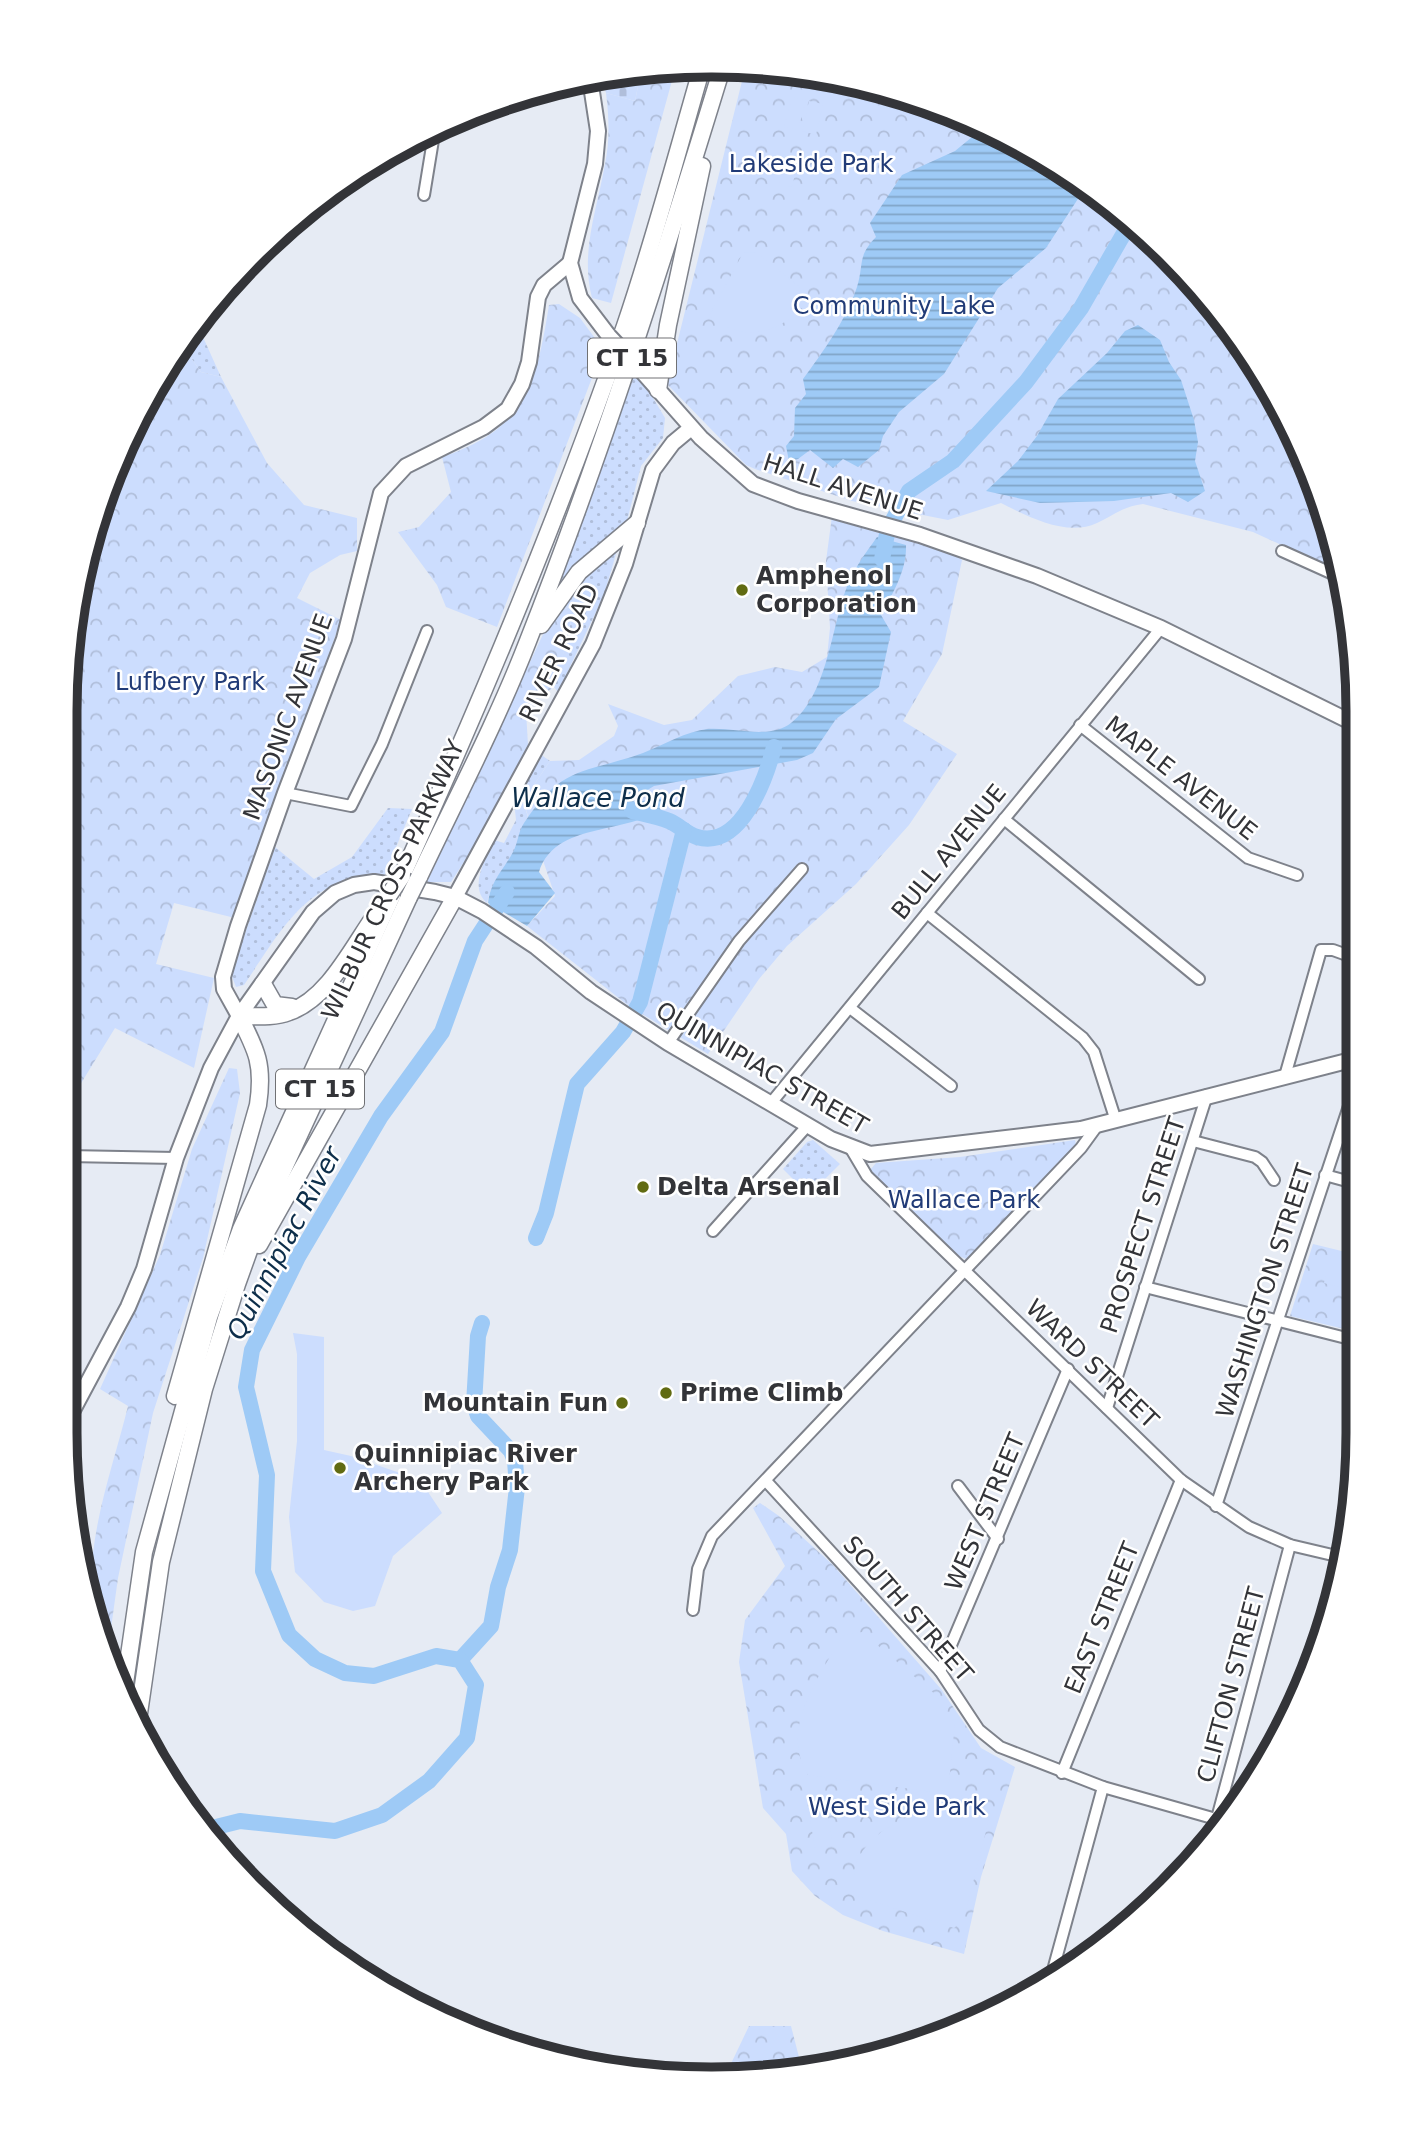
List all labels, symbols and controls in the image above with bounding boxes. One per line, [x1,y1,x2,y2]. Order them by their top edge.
park label: Lakeside Park [729,150,893,178]
park label: Community Lake [793,292,995,320]
road number: CT 15 [588,338,676,378]
street label: HALL AVENUE [760,448,926,526]
place label: Amphenol Corporation [756,562,917,618]
street label: RIVER ROAD [514,580,604,726]
marker: Amphenol Corporation [734,582,750,598]
street label: MASONIC AVENUE [238,610,338,824]
park label: Lufbery Park [115,668,265,696]
street label: MAPLE AVENUE [1100,710,1262,846]
street label: WILBUR CROSS PARKWAY [316,735,470,1024]
street label: BULL AVENUE [886,779,1012,925]
water label: Wallace Pond [511,783,685,813]
street label: QUINNIPIAC STREET [651,996,873,1140]
road number: CT 15 [276,1070,364,1108]
street label: PROSPECT STREET [1095,1113,1191,1337]
water label: Quinnipiac River [221,1139,349,1344]
street label: WASHINGTON STREET [1211,1160,1319,1422]
place label: Delta Arsenal [657,1173,840,1201]
marker: Delta Arsenal [635,1179,651,1195]
park label: Wallace Park [888,1186,1040,1214]
street label: WARD STREET [1020,1294,1164,1434]
place label: Prime Climb [680,1379,844,1407]
marker: Prime Climb [658,1385,674,1401]
place label: Mountain Fun [423,1389,608,1417]
marker: Mountain Fun [614,1395,630,1411]
street label: WEST STREET [939,1429,1031,1595]
place label: Quinnipiac River Archery Park [354,1440,577,1496]
marker: Quinnipiac River Archery Park [332,1460,348,1476]
street label: SOUTH STREET [837,1531,979,1688]
street label: EAST STREET [1059,1538,1145,1698]
street label: CLIFTON STREET [1191,1584,1271,1786]
park label: West Side Park [808,1793,986,1821]

